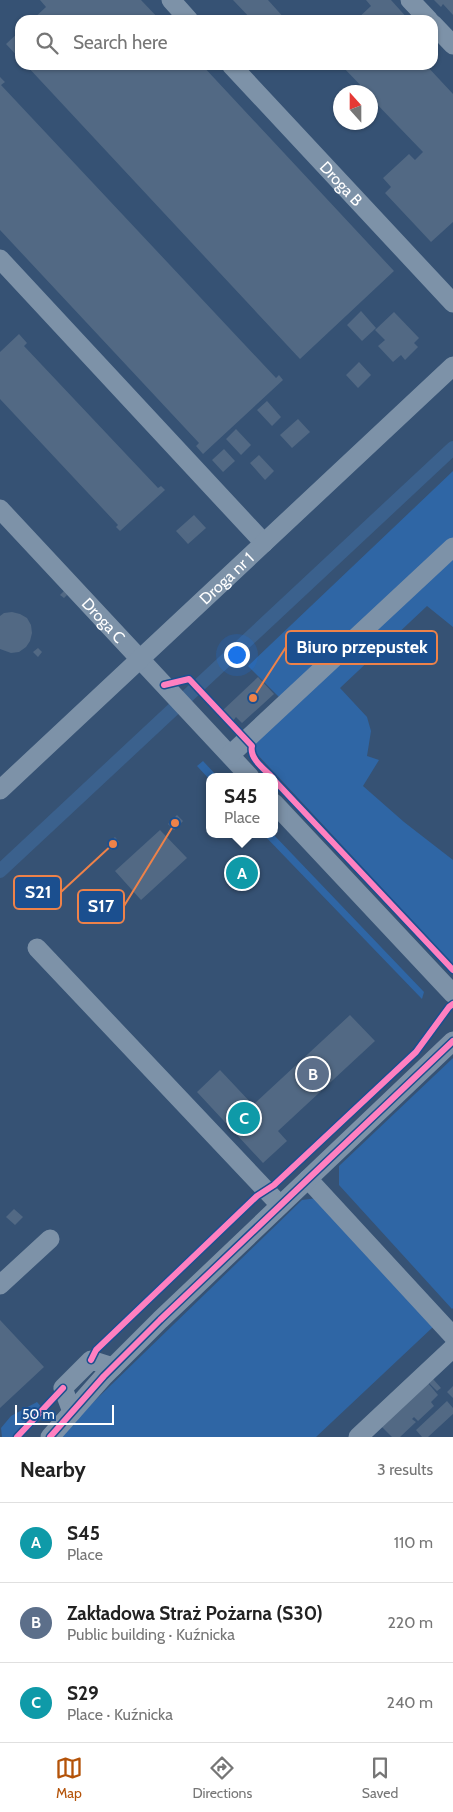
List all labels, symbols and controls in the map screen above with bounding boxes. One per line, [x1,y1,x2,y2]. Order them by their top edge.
search box [15,15,438,70]
icon: search [33,29,61,57]
text: Search here [73,31,167,54]
north arrow [333,85,378,130]
street label: Droga B [316,157,367,210]
street label: Droga nr 1 [195,548,257,608]
street label: Droga C [78,594,129,647]
callout: Biuro przepustek [286,631,437,664]
text: Biuro przepustek [296,636,428,658]
your location [224,642,250,668]
popup [206,773,278,838]
text: S45 [224,785,257,808]
text: Place [224,808,260,827]
pin: A [226,854,258,892]
callout: S21 [14,876,61,909]
text: S21 [25,881,51,903]
callout: S17 [78,890,124,923]
text: S17 [88,895,115,917]
pin: B [297,1055,329,1093]
pin: C [228,1099,260,1137]
scale bar [15,1402,114,1425]
text: 50 m [22,1405,55,1423]
text: Nearby [20,1457,86,1482]
text: 3 results [377,1460,433,1479]
text: S45 [67,1522,100,1545]
text: A [31,1533,41,1552]
text: 110 m [394,1533,433,1552]
text: Place [67,1545,103,1564]
text: Zakładowa Straż Pożarna (S30) [67,1602,323,1625]
text: B [31,1613,41,1632]
text: 220 m [387,1613,433,1632]
text: Public building · Kuźnicka [67,1625,235,1644]
text: S29 [67,1682,99,1705]
text: C [31,1693,41,1712]
text: 240 m [387,1693,433,1712]
text: Place · Kuźnicka [67,1705,173,1724]
tab: Map [55,1754,83,1802]
tab: Directions [192,1754,252,1802]
tab: Saved [362,1754,398,1802]

